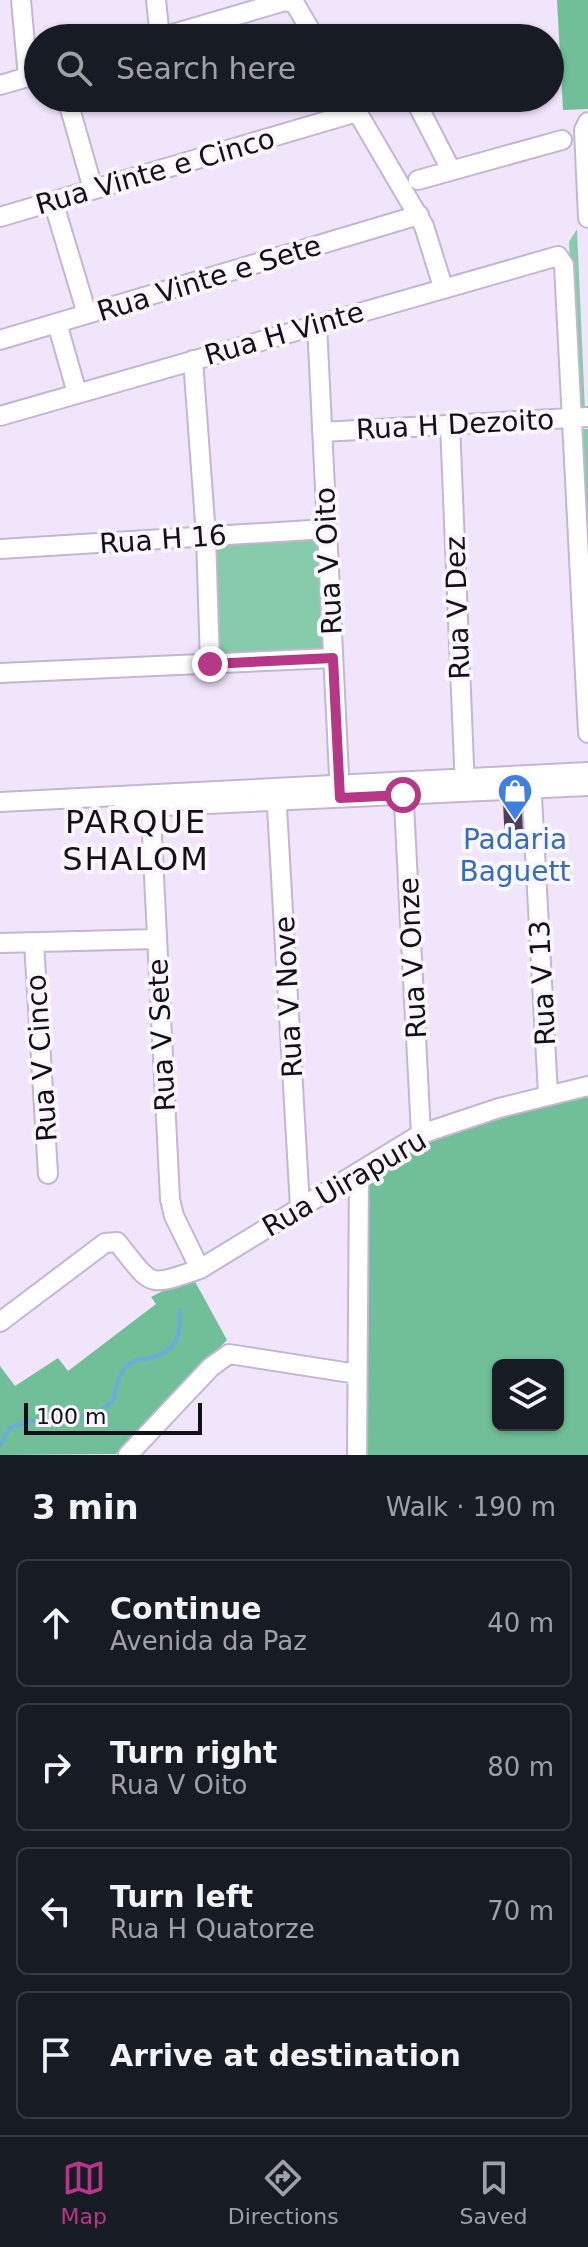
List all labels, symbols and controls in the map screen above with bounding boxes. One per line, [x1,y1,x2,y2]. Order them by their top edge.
search box [24,24,564,112]
icon: search [52,46,96,90]
text: Search here [116,51,296,86]
street label: Rua Vinte e Cinco [32,122,278,221]
street label: Rua Vinte e Sete [93,229,325,328]
street label: Rua H Vinte [201,295,368,372]
street label: Rua H Dezoito [355,403,555,446]
street label: Rua V Oito [308,486,349,636]
street label: Rua H 16 [98,519,228,560]
street label: Rua V Dez [439,536,476,680]
route end [192,646,228,682]
shop icon: Padaria Baguett [496,772,534,822]
route start [385,777,421,813]
district label: PARQUE SHALOM [62,803,210,878]
place label: Padaria Baguett [459,823,571,888]
street label: Rua V Onze [392,876,433,1040]
street label: Rua V Nove [268,915,309,1079]
street label: Rua V 13 [523,919,562,1047]
street label: Rua V Sete [141,958,182,1112]
street label: Rua V Cinco [19,973,64,1143]
street label: Rua Uirapuru [256,1123,432,1244]
map controls [492,1359,564,1431]
button: layers [492,1359,564,1431]
scale bar [24,1399,202,1435]
text: 100 m [36,1404,106,1429]
text: 3 min [32,1487,139,1527]
text: Walk · 190 m [386,1492,556,1522]
text: Continue [110,1591,262,1626]
icon: ahead [34,1601,78,1645]
text: 40 m [487,1608,554,1638]
text: Avenida da Paz [110,1626,307,1656]
text: Turn right [110,1735,277,1770]
icon: right [34,1745,78,1789]
text: 80 m [487,1752,554,1782]
text: Rua V Oito [110,1770,247,1800]
text: Turn left [110,1879,253,1914]
icon: left [34,1889,78,1933]
text: 70 m [487,1896,554,1926]
text: Rua H Quatorze [110,1914,315,1944]
icon: arrive [34,2033,78,2077]
text: Arrive at destination [110,2038,461,2073]
tab: Map [60,2156,107,2229]
tab: Directions [228,2156,339,2229]
tab: Saved [460,2156,528,2229]

